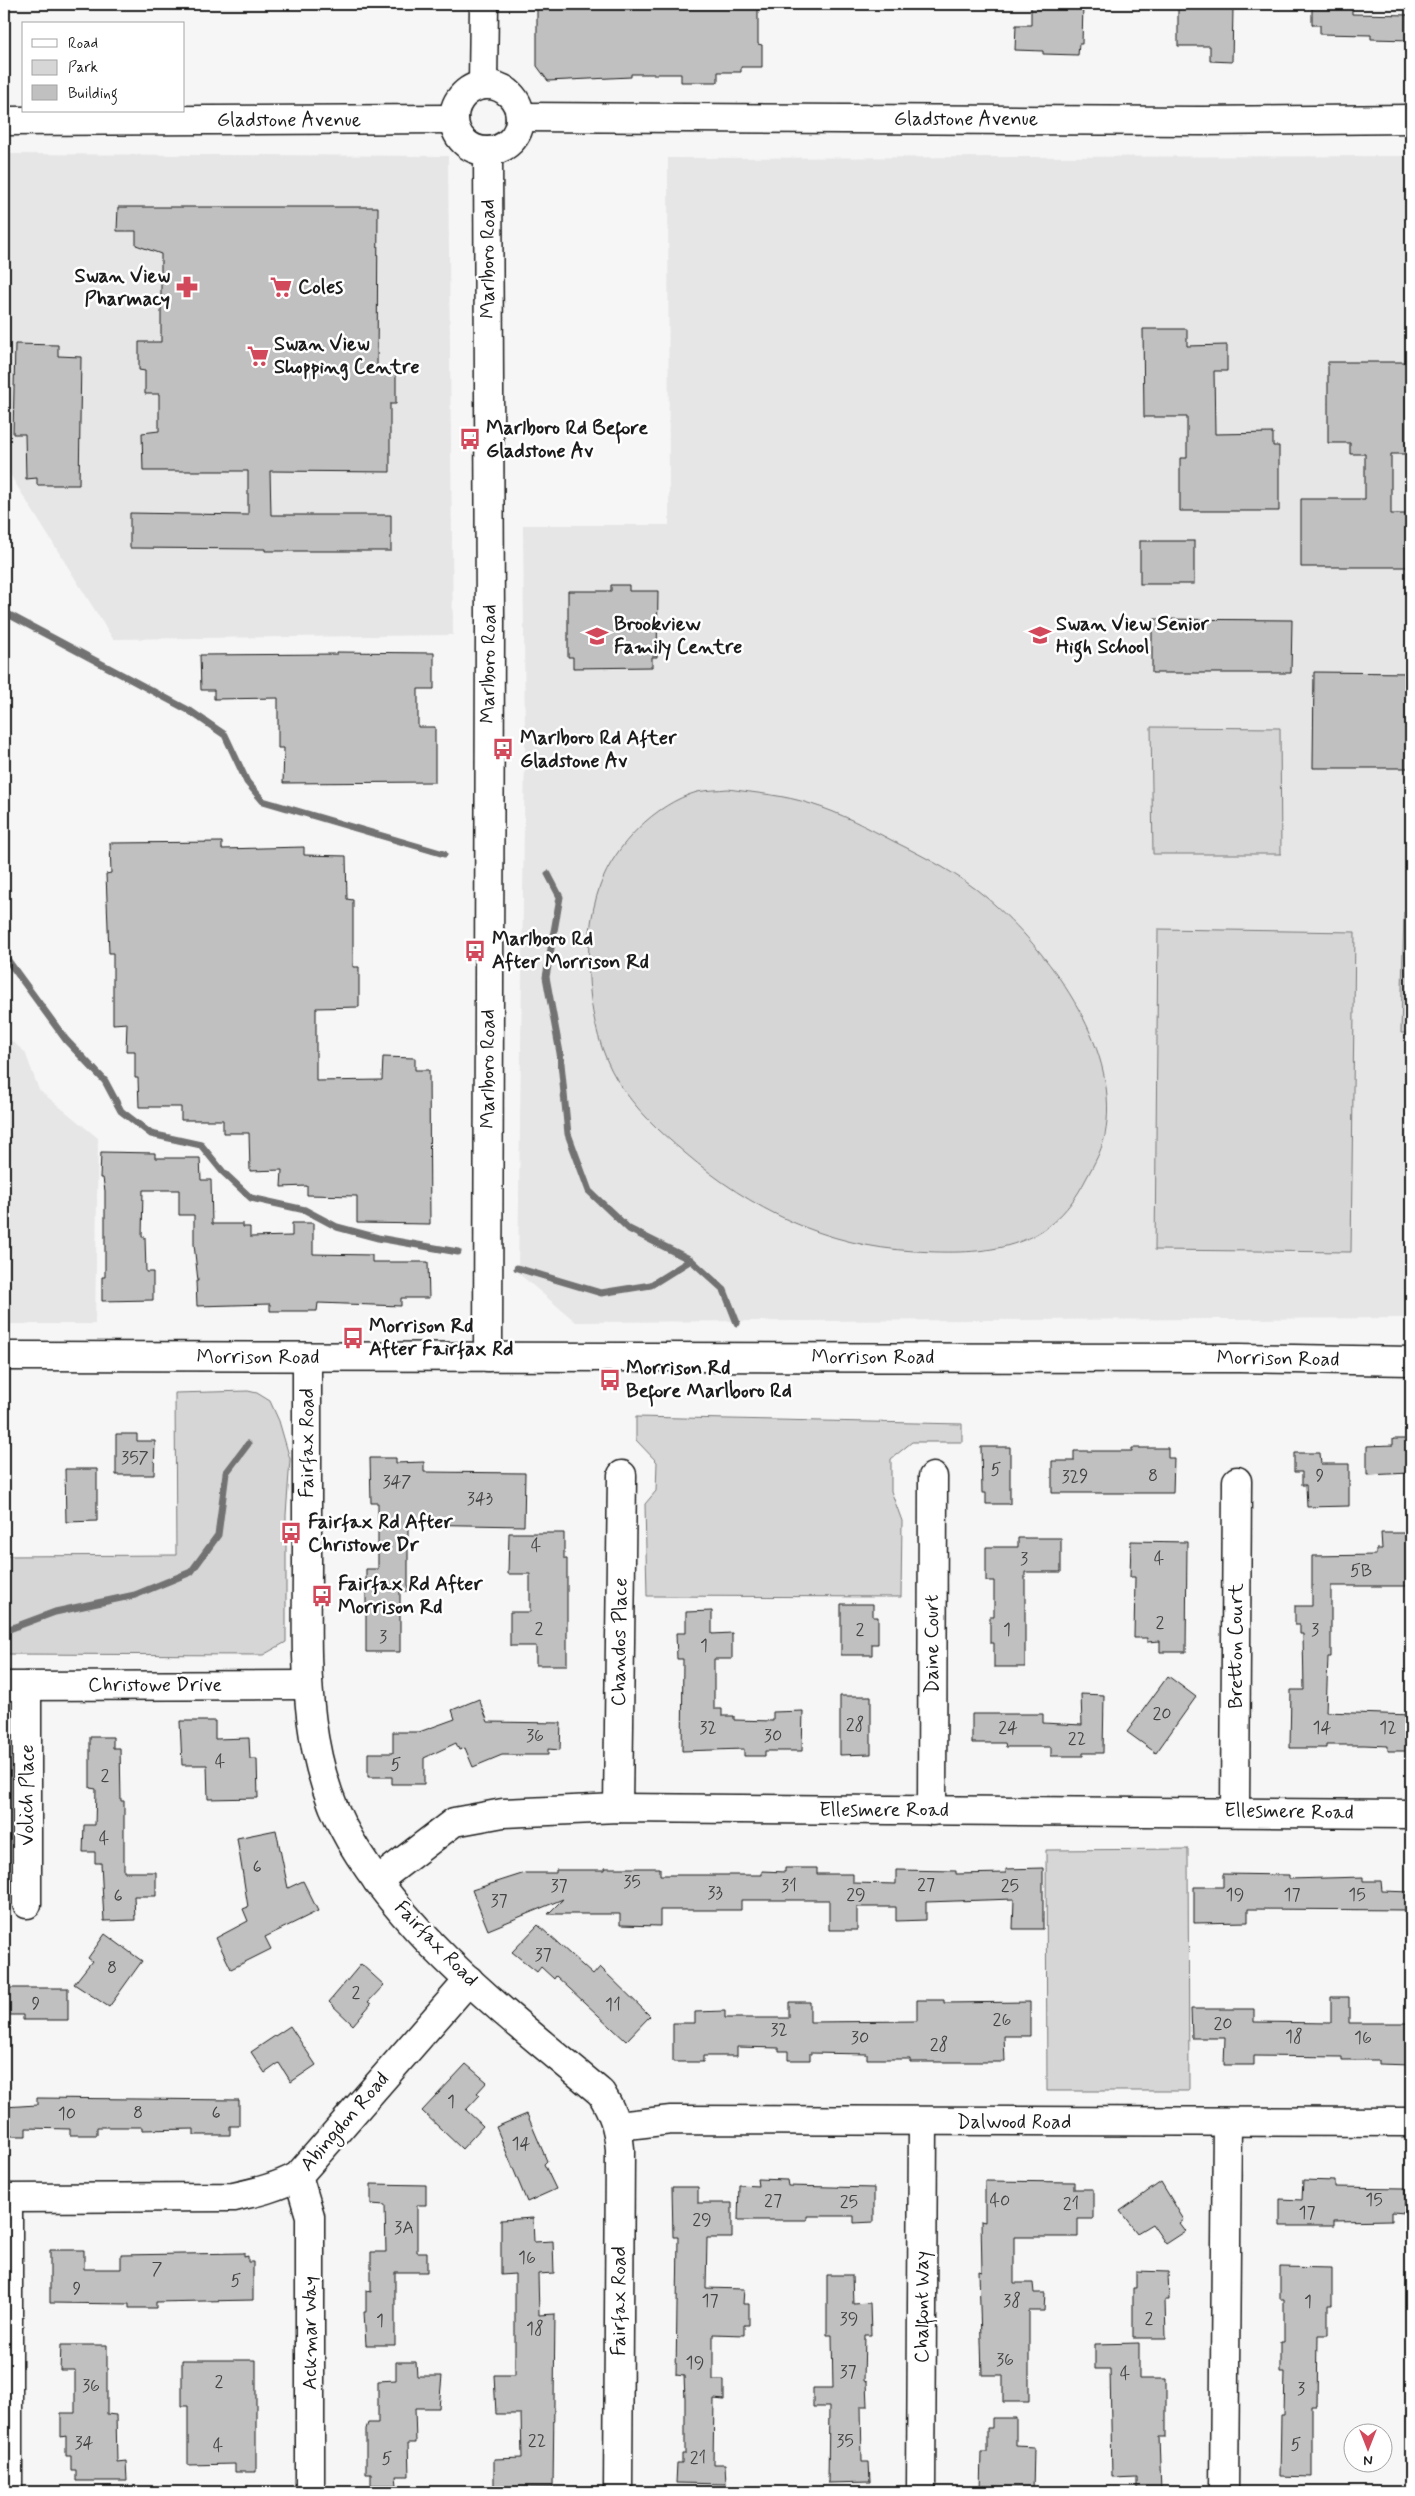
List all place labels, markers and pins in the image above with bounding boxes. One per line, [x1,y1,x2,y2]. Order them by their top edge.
place label: Swan View Pharmacy [74,263,170,313]
pharmacy icon: Swan View Pharmacy [174,274,200,300]
supermarket icon: Coles [268,274,294,300]
place label: Coles [298,274,343,301]
place label: Swan View Shopping Centre [274,331,419,381]
supermarket icon: Swan View Shopping Centre [245,343,271,369]
place label: Marlboro Rd Before Gladstone Av [486,415,648,465]
bus stop icon: Marlboro Rd Before Gladstone Av [457,426,483,452]
place label: Brookview Family Centre [614,611,742,661]
place label: Swan View Senior High School [1056,611,1209,663]
school or university icon: Swan View Senior High School [1027,622,1053,648]
school or university icon: Brookview Family Centre [584,623,610,649]
place label: Marlboro Rd After Gladstone Av [520,725,677,775]
bus stop icon: Marlboro Rd After Gladstone Av [490,736,516,762]
place label: Marlboro Rd After Morrison Rd [492,926,649,976]
bus stop icon: Marlboro Rd After Morrison Rd [462,938,488,964]
place label: Morrison Rd After Fairfax Rd [369,1313,513,1363]
bus stop icon: Morrison Rd After Fairfax Rd [340,1325,366,1351]
place label: Morrison Rd Before Marlboro Rd [626,1355,792,1407]
bus stop icon: Morrison Rd Before Marlboro Rd [597,1367,623,1393]
place label: Fairfax Rd After Christowe Dr [308,1509,453,1559]
bus stop icon: Fairfax Rd After Christowe Dr [278,1520,304,1546]
place label: Fairfax Rd After Morrison Rd [338,1571,483,1621]
bus stop icon: Fairfax Rd After Morrison Rd [309,1583,335,1609]

